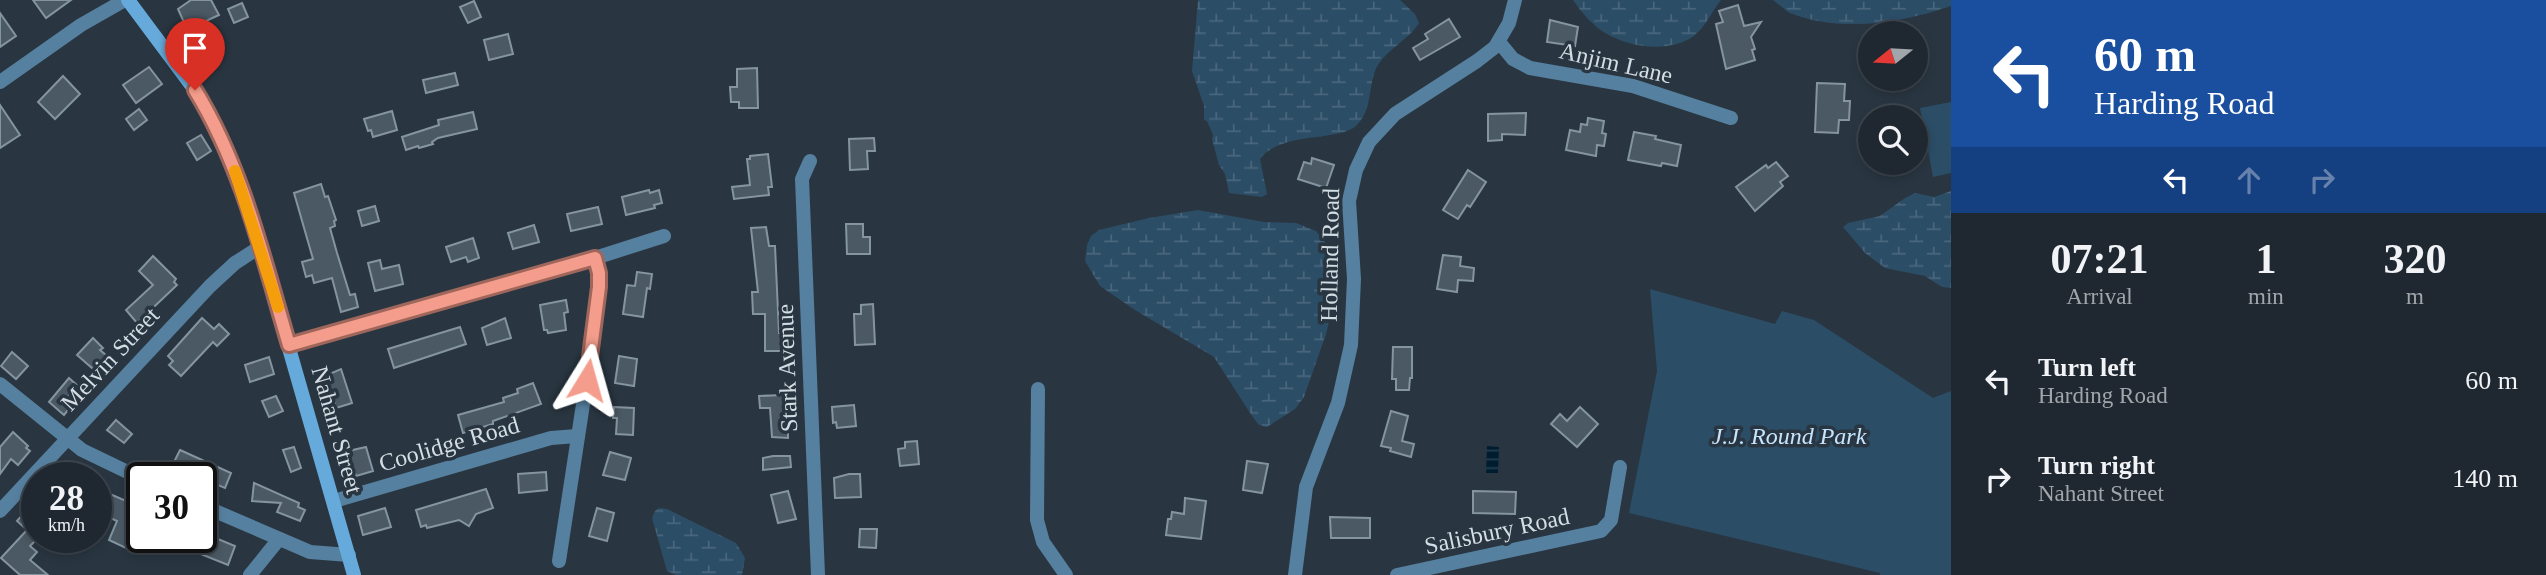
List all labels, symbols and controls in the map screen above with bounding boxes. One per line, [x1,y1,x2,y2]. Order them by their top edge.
pin [165,18,225,90]
north arrow [1858,21,1928,91]
map controls [1858,21,1928,175]
text: 60 m [2094,27,2196,82]
icon: left [1979,28,2070,119]
icon: arrive [176,29,214,67]
street label: Anjim Lane [1557,37,1675,89]
text: Harding Road [2094,85,2274,121]
button: search [1858,105,1928,175]
icon: left [2157,161,2195,199]
icon: ahead [2230,161,2268,199]
icon: right [2303,161,2341,199]
street label: Holland Road [1316,188,1344,322]
text: 07:21 [2051,236,2149,282]
text: 1 [2255,236,2276,282]
text: 320 [2383,236,2446,282]
text: Arrival [2066,284,2133,309]
text: min [2248,284,2284,309]
text: m [2406,284,2424,309]
street label: Melvin Street [56,302,165,416]
street label: Stark Avenue [772,303,802,433]
position arrow [550,343,624,417]
text: Turn left [2038,353,2136,382]
icon: left [1979,362,2017,400]
street label: Nahant Street [306,363,368,497]
text: 60 m [2465,366,2518,395]
text: Harding Road [2038,383,2168,408]
street label: Coolidge Road [376,412,522,476]
park label: J.J. Round Park [1712,423,1867,449]
text: Turn right [2038,451,2155,480]
icon: right [1979,460,2017,498]
speed limit sign: 30 [126,462,217,553]
text: 140 m [2452,464,2518,493]
text: 28 [49,479,84,518]
text: Nahant Street [2038,481,2164,506]
street label: Salisbury Road [1422,503,1572,559]
text: km/h [48,515,85,535]

